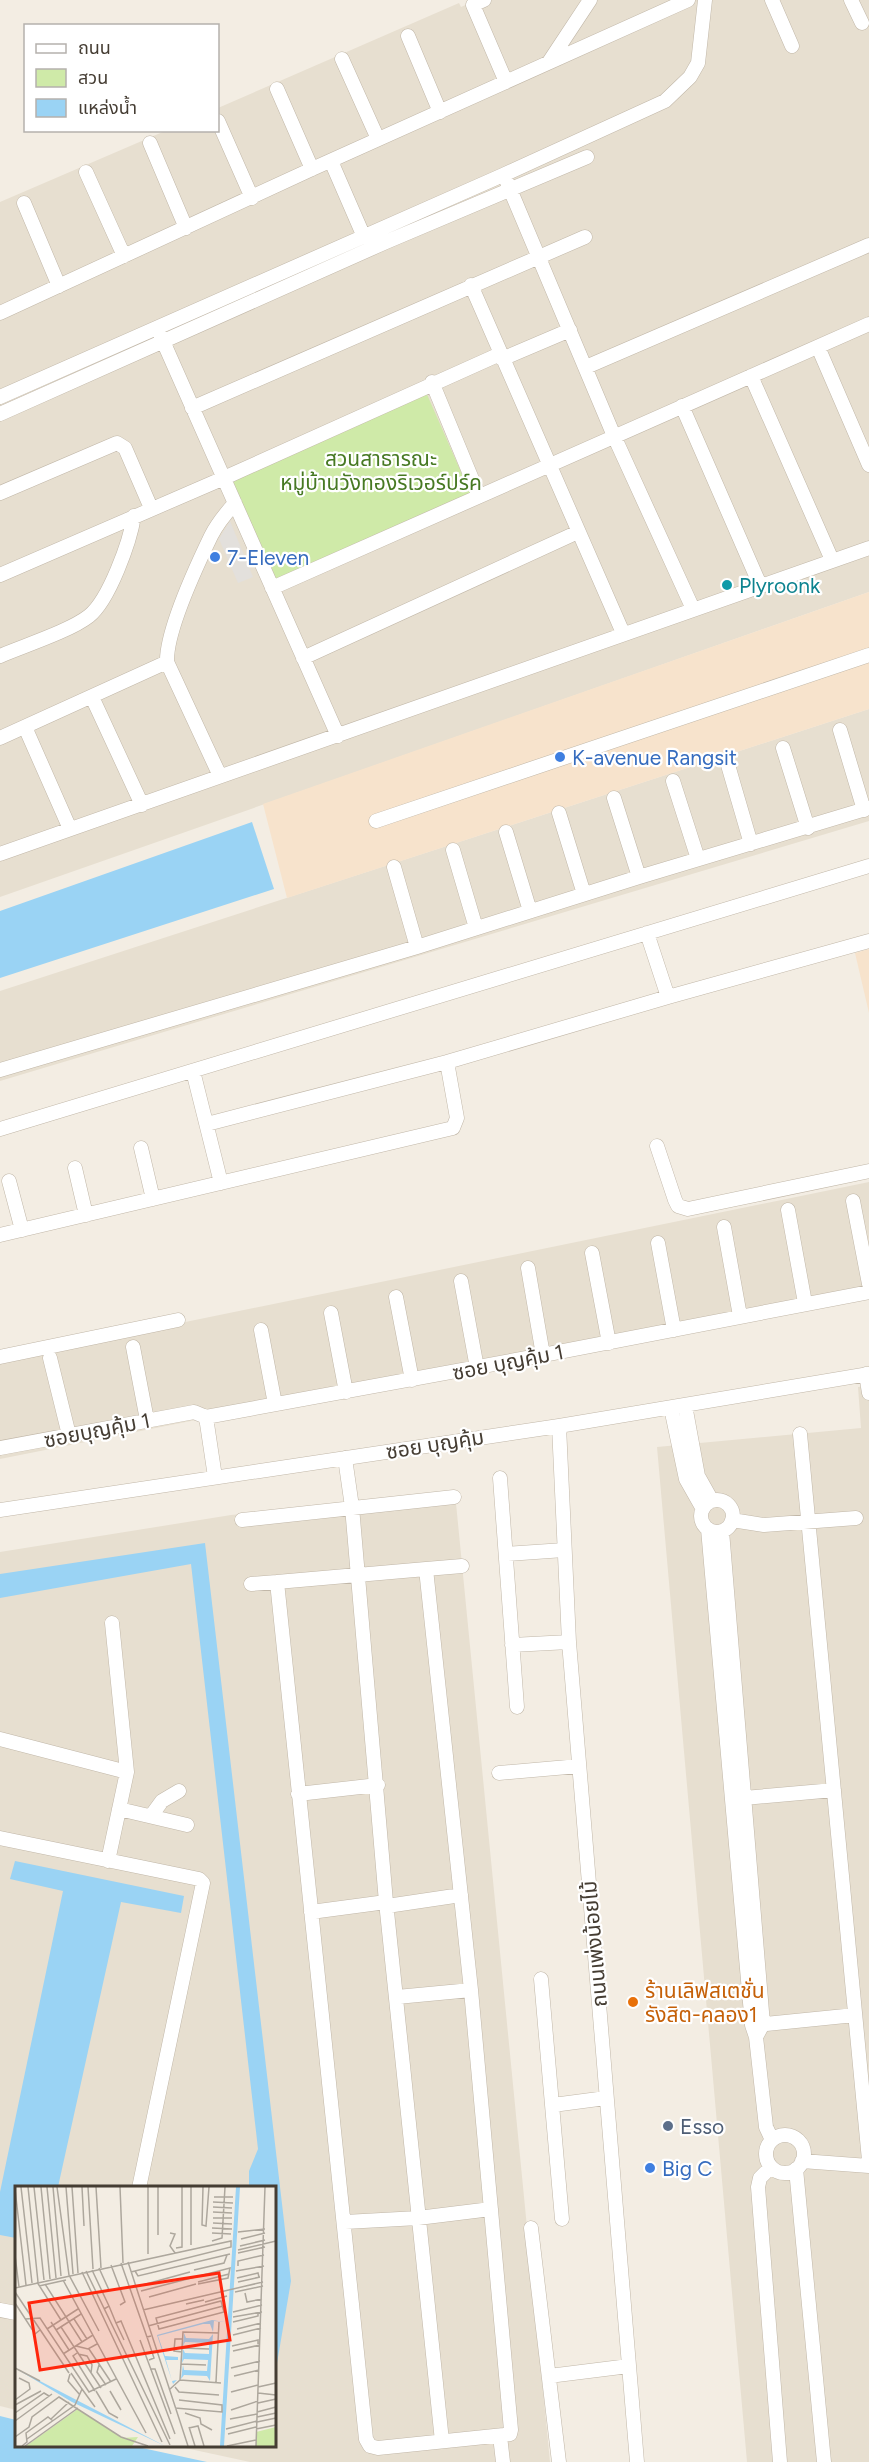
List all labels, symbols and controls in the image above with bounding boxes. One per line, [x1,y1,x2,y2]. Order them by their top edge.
legend [24,24,219,132]
text: ถนน [78,37,111,59]
text: สวน [78,67,108,89]
text: แหล่งน้ำ [78,95,137,119]
park label: สวนสาธารณะ หมู่บ้านวังทองริเวอร์ปร์ค [280,446,482,496]
place label: 7-Eleven [227,545,309,570]
marker: 7-Eleven [208,550,222,564]
place label: Plyroonk [739,573,821,598]
marker: Plyroonk [720,578,734,592]
place label: K-avenue Rangsit [572,745,737,770]
marker: K-avenue Rangsit [553,750,567,764]
street label: ซอย บุญคุ้ม 1 [450,1339,566,1386]
street label: ซอยบุญคุ้ม 1 [42,1407,152,1454]
street label: ซอย บุญคุ้ม [384,1424,486,1465]
street label: ถนนเพ่งน้อยไม้ [576,1880,612,2008]
place label: ร้านเลิฟสเตชั่น รังสิต-คลอง1 [645,1977,765,2027]
marker: ร้านเลิฟสเตชั่น รังสิต-คลอง1 [626,1995,640,2009]
place label: Esso [680,2114,724,2139]
marker: Esso [661,2119,675,2133]
place label: Big C [662,2156,712,2181]
marker: Big C [643,2161,657,2175]
inset map [15,2186,276,2447]

